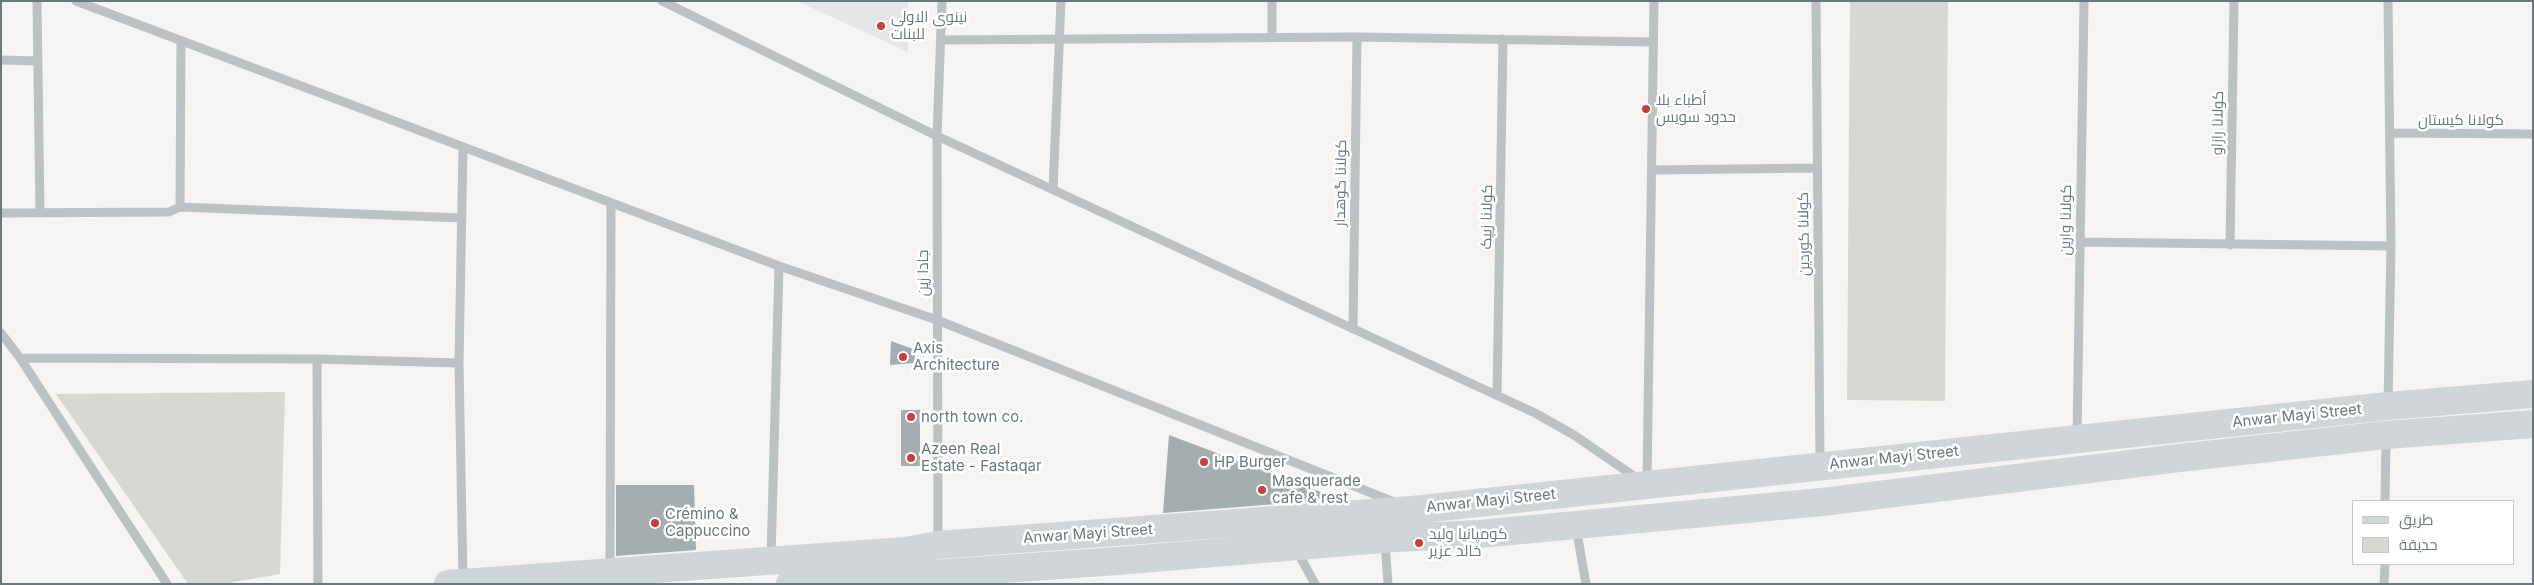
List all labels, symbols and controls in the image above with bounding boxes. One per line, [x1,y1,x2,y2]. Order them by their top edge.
place label: نينوى الاولى للبنات [891,8,967,43]
marker: نينوى الاولى للبنات [875,20,887,32]
place label: أطباء بلا حدود سويس [1656,91,1736,126]
street label: کولانا رازاو [2208,91,2228,155]
marker: أطباء بلا حدود سويس [1640,103,1652,115]
street label: کولانا کیستان [2418,111,2504,129]
street label: کولانا گوهدار [1331,139,1351,227]
street label: کولانا زیپک [1477,184,1497,250]
street label: کولانا وارین [2056,184,2076,256]
street label: کولانا کوردین [1794,192,1814,276]
street label: جادا زین [914,250,932,296]
place label: Axis Architecture [913,339,1000,374]
marker: Axis Architecture [897,351,909,363]
street label: Anwar Mayi Street [2231,400,2363,432]
place label: north town co. [921,408,1023,426]
marker: north town co. [905,411,917,423]
place label: Azeen Real Estate - Fastaqar [921,440,1042,475]
street label: Anwar Mayi Street [1828,442,1960,474]
marker: Azeen Real Estate - Fastaqar [905,452,917,464]
place label: HP Burger [1214,453,1287,471]
marker: HP Burger [1198,456,1210,468]
place label: Masquerade cafe & rest [1272,472,1361,507]
marker: Masquerade cafe & rest [1256,484,1268,496]
street label: Anwar Mayi Street [1425,485,1557,517]
legend [2352,500,2514,565]
place label: Crémino & Cappuccino [665,505,750,540]
text: طريق [2399,510,2433,529]
marker: Crémino & Cappuccino [649,517,661,529]
street label: Anwar Mayi Street [1022,520,1154,548]
place label: كومپانيا وليد خالد عزير [1429,525,1507,560]
text: حديقة [2399,535,2438,554]
marker: كومپانيا وليد خالد عزير [1413,537,1425,549]

